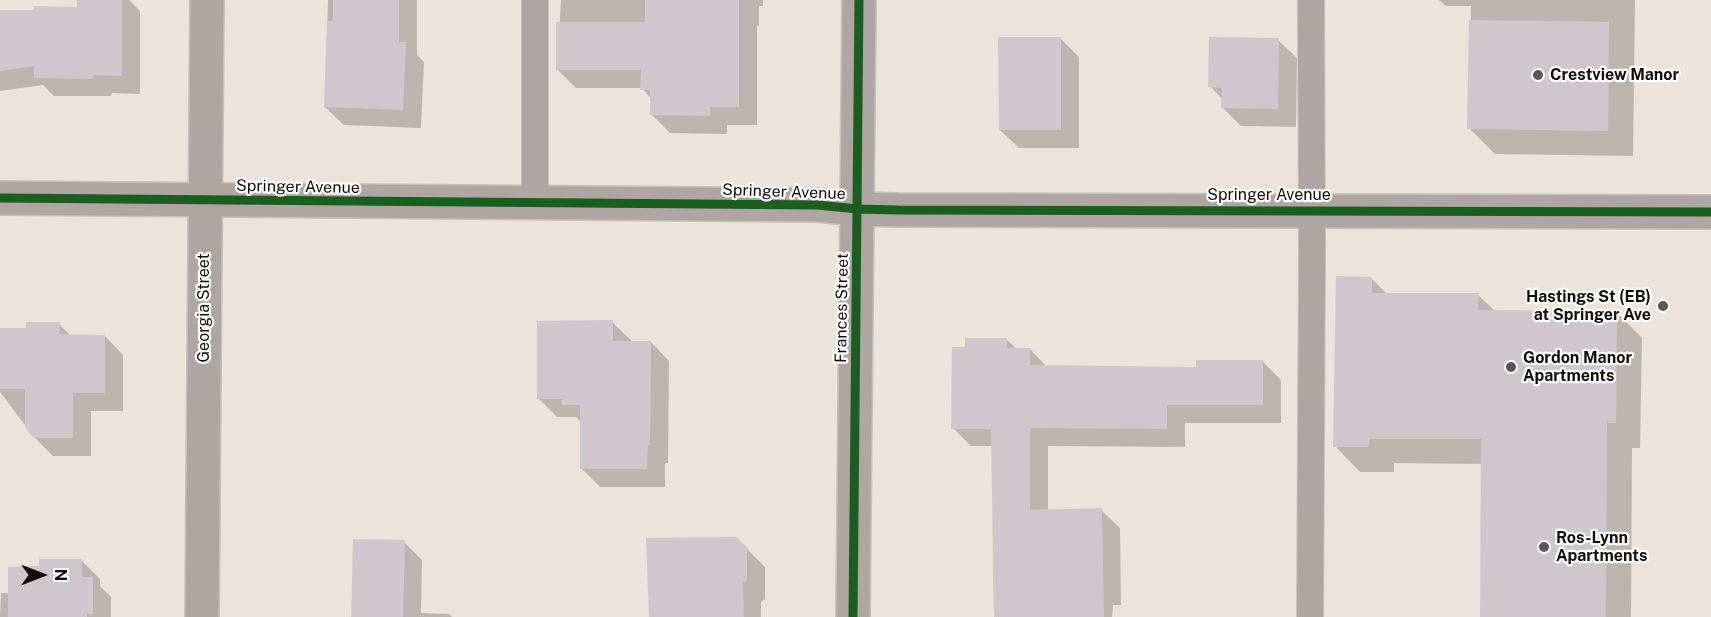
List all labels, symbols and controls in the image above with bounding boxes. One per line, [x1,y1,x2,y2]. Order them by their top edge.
place label: Crestview Manor [1550,65,1679,85]
marker: Crestview Manor [1531,68,1545,82]
street label: Springer Avenue [236,176,360,198]
street label: Springer Avenue [722,180,846,204]
street label: Springer Avenue [1207,185,1331,205]
street label: Georgia Street [194,253,214,363]
street label: Frances Street [831,253,853,363]
place label: Hastings St (EB) at Springer Ave [1526,287,1651,325]
marker: Hastings St (EB) at Springer Ave [1656,299,1670,313]
place label: Gordon Manor Apartments [1523,348,1632,386]
marker: Gordon Manor Apartments [1504,360,1518,374]
place label: Ros-Lynn Apartments [1556,528,1647,566]
marker: Ros-Lynn Apartments [1537,540,1551,554]
north arrow [12,545,72,605]
text: N [51,569,70,581]

